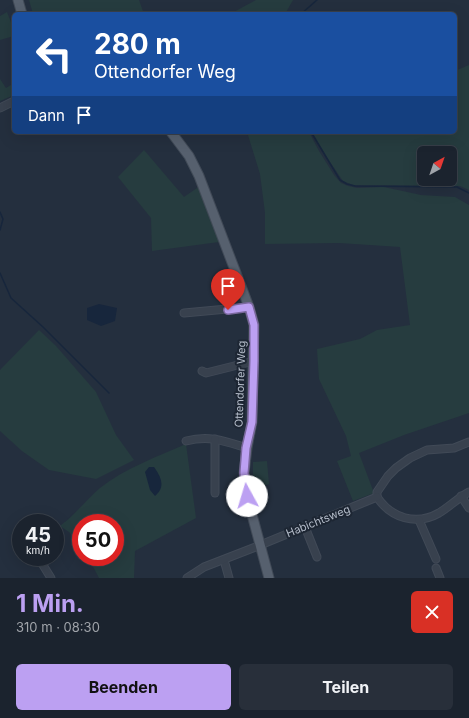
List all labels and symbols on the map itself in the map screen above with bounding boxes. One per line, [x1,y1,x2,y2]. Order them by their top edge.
north arrow [417,146,457,186]
pin [211,269,245,310]
street label: Ottendorfer Weg [231,340,249,428]
position arrow [226,475,268,517]
street label: Habichtsweg [284,502,352,540]
speed limit sign: 50 [72,514,124,566]

